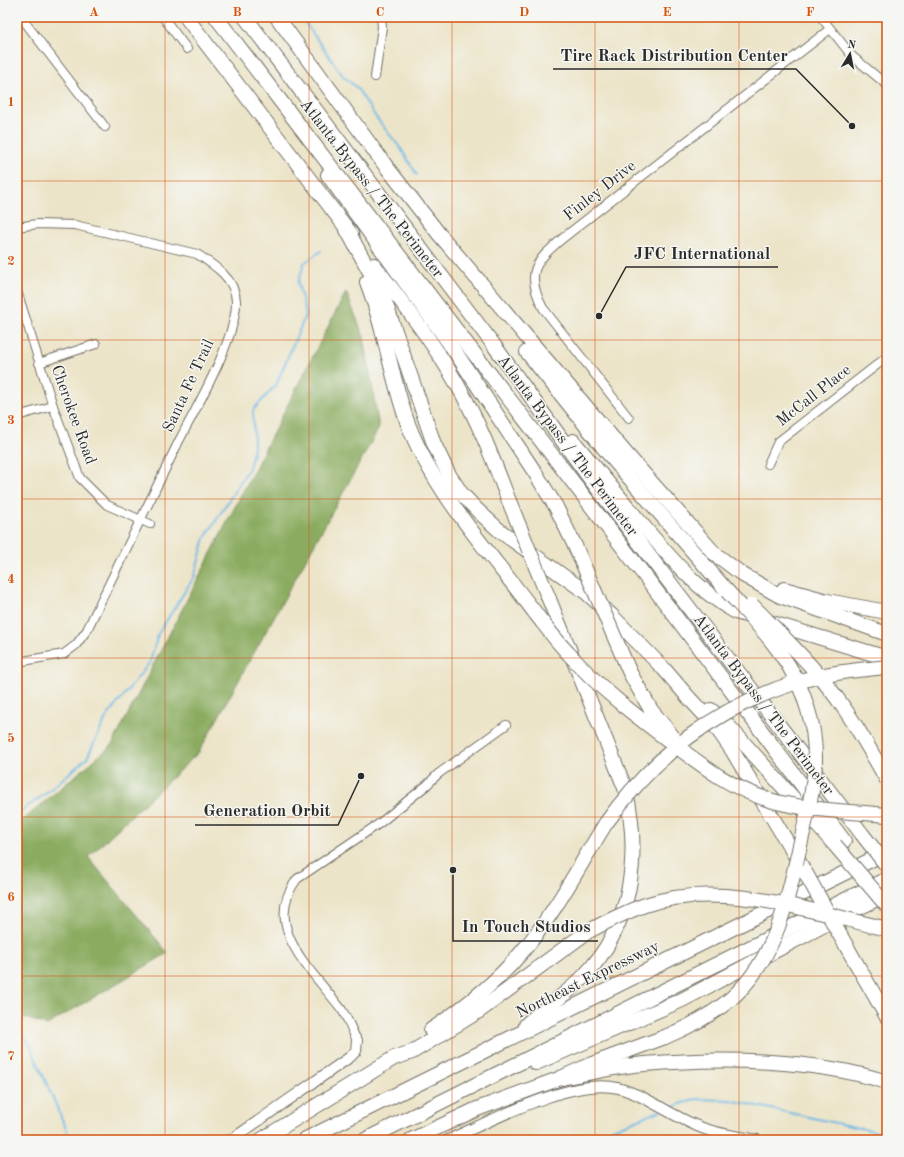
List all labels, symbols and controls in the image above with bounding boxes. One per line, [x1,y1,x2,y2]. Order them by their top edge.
text: A [89,6,99,19]
text: B [232,6,242,19]
text: C [376,6,384,19]
text: D [519,6,529,19]
text: E [663,6,672,19]
text: F [806,6,815,19]
north arrow [830,34,870,74]
text: N [846,39,857,52]
callout: Tire Rack Distribution Center [553,40,796,69]
text: Tire Rack Distribution Center [560,48,788,65]
text: 1 [7,96,15,109]
street label: Atlanta Bypass / The Perimeter [296,96,446,282]
street label: Finley Drive [561,158,639,224]
callout: JFC International [626,238,778,267]
text: JFC International [634,246,770,263]
text: 2 [7,255,15,268]
street label: Santa Fe Trail [161,337,217,435]
street label: Atlanta Bypass / The Perimeter [494,352,641,540]
street label: McCall Place [774,362,854,430]
street label: Cherokee Road [48,363,98,467]
text: 3 [7,414,15,427]
text: 4 [7,573,15,586]
street label: Atlanta Bypass / The Perimeter [690,611,837,799]
text: 5 [7,732,15,745]
callout: Generation Orbit [195,796,338,825]
text: Generation Orbit [203,803,331,820]
text: 6 [7,891,15,904]
callout: In Touch Studios [453,912,598,941]
text: In Touch Studios [461,919,591,936]
street label: Northeast Expressway [514,938,662,1022]
text: 7 [7,1050,15,1063]

